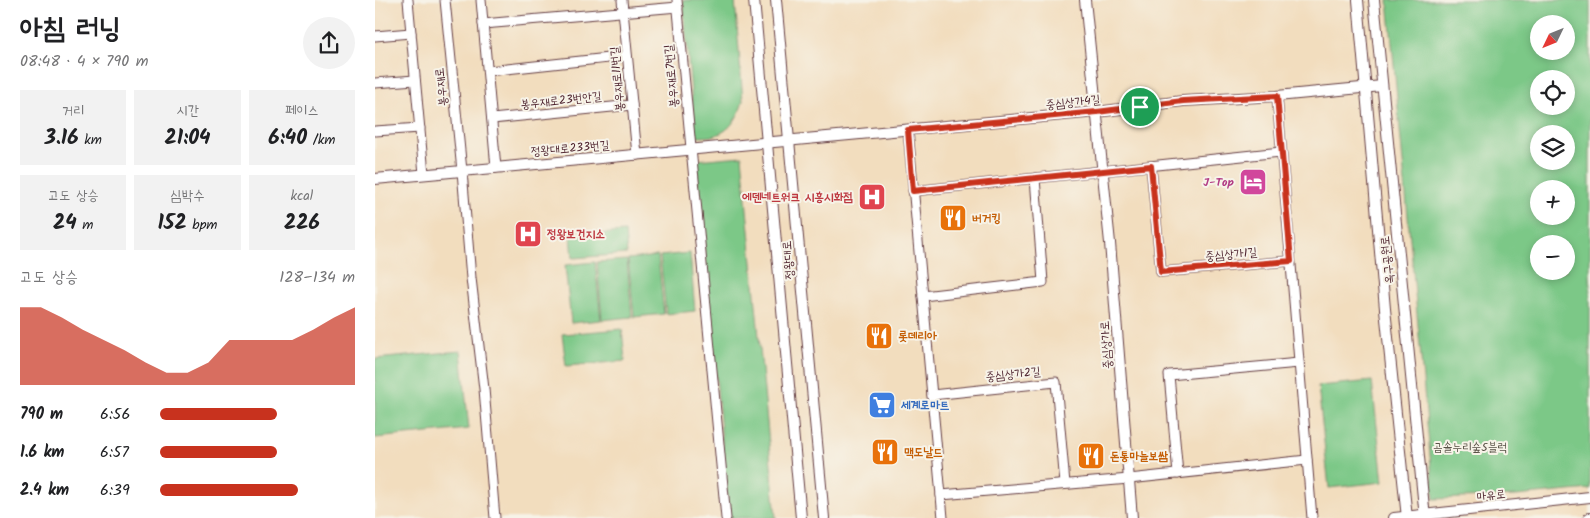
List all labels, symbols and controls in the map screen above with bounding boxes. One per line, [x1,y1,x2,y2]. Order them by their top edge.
text: 아침 러닝 [20,7,121,52]
north arrow [1530,15,1575,60]
map controls [1530,15,1575,280]
button: share [303,17,355,69]
street label: 봉우재로7번길 [659,43,684,108]
street label: 봉우재로11번길 [605,45,630,112]
text: 08:48 · 4 × 790 m [20,49,148,74]
street label: 봉우재로 [430,67,453,107]
button: locate [1530,70,1575,115]
pin [1119,86,1161,128]
street label: 봉우재로23번안길 [520,87,603,114]
street label: 중심상가4길 [1045,90,1102,115]
icon: arrive [1126,93,1154,121]
text: 거리 [62,100,84,122]
text: 시간 [176,100,199,122]
text: 페이스 [285,100,319,122]
text: 3.16 [44,122,79,155]
text: 21:04 [165,122,210,155]
text: 6:40 [268,122,307,155]
button: layers [1530,125,1575,170]
text: km [79,129,102,151]
text: /km [307,129,335,151]
street label: 정왕대로233번길 [530,136,610,161]
hotel icon: J-Top [1238,167,1268,197]
place label: J-Top [1203,173,1235,192]
button: + [1530,180,1575,225]
hospital icon: 에덴네트워크 시흥시화점 [857,182,887,212]
text: 고도 상승 [48,185,99,207]
text: 심박수 [171,185,204,207]
text: kcal [290,185,313,207]
place label: 에덴네트워크 시흥시화점 [741,188,853,207]
restaurant icon: 버거킹 [938,203,968,233]
text: 24 [53,207,77,240]
text: 152 [157,207,187,240]
text: 226 [284,207,320,240]
place label: 버거킹 [972,209,1001,228]
text: m [77,214,93,236]
text: bpm [187,214,218,236]
hospital icon: 정왕보건지소 [513,219,543,249]
place label: 정왕보건지소 [547,225,605,244]
street label: 옥구공원로 [1376,235,1399,285]
button: − [1530,235,1575,280]
street label: 정왕대로 [777,240,800,280]
street label: 중심상가1길 [1204,243,1258,266]
text: 고도 상승 [20,265,78,290]
text: 128–134 m [279,265,355,290]
street label: 중심상가로 [1095,320,1118,370]
restaurant icon: 롯데리아 [864,321,894,351]
place label: 롯데리아 [898,327,937,346]
street label: 중심상가2길 [985,362,1042,387]
supermarket icon: 세계로마트 [867,390,897,420]
place label: 세계로마트 [900,396,950,415]
text: 790 m [20,402,63,427]
text: 6:56 [100,402,130,427]
restaurant icon: 맥도날드 [870,437,900,467]
park label: 곰솔누리숲5블럭 [1433,438,1507,457]
text: 1.6 km [20,440,64,465]
text: 6:57 [100,440,129,465]
restaurant icon: 돈통마늘보쌈 [1076,441,1106,471]
place label: 맥도날드 [904,443,943,462]
place label: 돈통마늘보쌈 [1110,447,1168,466]
text: 2.4 km [20,478,69,503]
text: 6:39 [100,478,130,503]
street label: 마유로 [1476,485,1506,506]

